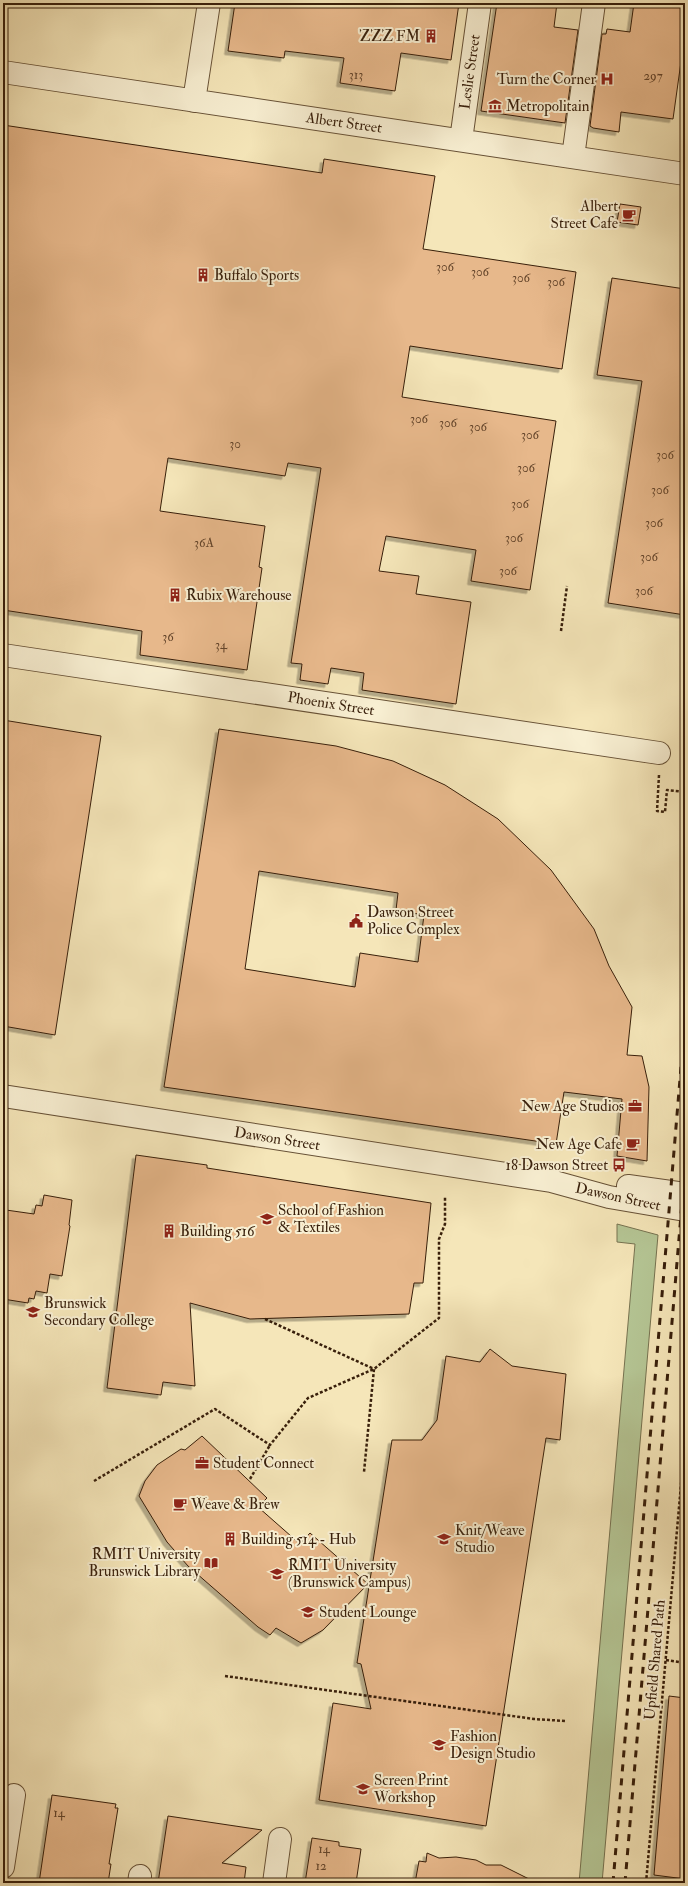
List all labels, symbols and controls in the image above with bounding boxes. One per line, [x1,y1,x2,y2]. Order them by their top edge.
place label: ZZZ FM [359,27,420,46]
building icon: ZZZ FM [423,28,439,44]
street label: Leslie Street [455,33,485,111]
house number: 313 [349,67,363,83]
house number: 297 [643,68,663,84]
place label: Turn the Corner [497,70,596,89]
hospital icon: Turn the Corner [599,71,615,87]
place label: Metropolitain [506,97,590,117]
museum icon: Metropolitain [487,98,503,114]
street label: Albert Street [304,108,383,138]
place label: Albert Street Cafe [551,197,618,233]
cafe icon: Albert Street Cafe [621,207,637,223]
house number: 306 [436,259,456,275]
house number: 306 [471,264,491,280]
place label: Buffalo Sports [214,266,299,286]
building icon: Buffalo Sports [195,267,211,283]
house number: 306 [512,270,532,286]
house number: 306 [547,274,567,290]
house number: 306 [410,411,430,427]
house number: 306 [439,415,459,431]
house number: 306 [469,419,489,435]
house number: 306 [521,427,541,443]
house number: 30 [229,436,241,452]
house number: 306 [656,447,676,463]
house number: 306 [517,460,537,476]
house number: 306 [651,482,671,498]
house number: 306 [511,496,531,512]
house number: 306 [645,515,665,531]
house number: 306 [505,530,525,546]
house number: 36A [194,535,215,551]
house number: 306 [640,549,660,565]
house number: 306 [499,563,519,579]
house number: 306 [635,583,655,599]
place label: Rubix Warehouse [186,586,292,605]
building icon: Rubix Warehouse [167,587,183,603]
house number: 36 [162,629,175,645]
house number: 34 [215,637,228,653]
street label: Phoenix Street [286,688,376,720]
place label: Dawson Street Police Complex [367,903,460,940]
public building icon: Dawson Street Police Complex [348,913,364,929]
place label: New Age Studios [521,1097,624,1116]
office icon: New Age Studios [627,1098,643,1114]
street label: Dawson Street [233,1123,322,1155]
place label: New Age Cafe [536,1135,622,1154]
cafe icon: New Age Cafe [625,1136,641,1152]
place label: 18 Dawson Street [506,1156,608,1175]
bus stop icon: 18 Dawson Street [611,1157,627,1173]
street label: Dawson Street [574,1179,663,1215]
place label: School of Fashion & Textiles [278,1201,384,1237]
school or university icon: School of Fashion & Textiles [259,1211,275,1227]
place label: Building 516 [180,1222,256,1241]
building icon: Building 516 [161,1223,177,1239]
place label: Brunswick Secondary College [44,1294,154,1330]
school or university icon: Brunswick Secondary College [25,1304,41,1320]
place label: Student Connect [213,1454,314,1473]
office icon: Student Connect [194,1455,210,1471]
place label: Weave & Brew [190,1495,280,1514]
cafe icon: Weave & Brew [172,1496,188,1512]
place label: Knit/Weave Studio [455,1521,525,1557]
place label: Building 514 - Hub [241,1530,356,1549]
building icon: Building 514 - Hub [222,1531,238,1547]
school or university icon: Knit/Weave Studio [436,1531,452,1547]
place label: RMIT University Brunswick Library [88,1545,200,1581]
library icon: RMIT University Brunswick Library [203,1555,219,1571]
place label: RMIT University (Brunswick Campus) [288,1556,411,1593]
school or university icon: RMIT University (Brunswick Campus) [269,1566,285,1582]
street label: Upfield Shared Path [640,1599,671,1721]
place label: Student Lounge [319,1603,417,1622]
school or university icon: Student Lounge [300,1604,316,1620]
place label: Fashion Design Studio [450,1727,535,1763]
school or university icon: Fashion Design Studio [431,1737,447,1753]
place label: Screen Print Workshop [373,1771,448,1808]
school or university icon: Screen Print Workshop [355,1781,371,1797]
house number: 14 [53,1805,66,1821]
house number: 14 [318,1841,331,1857]
house number: 12 [315,1858,327,1874]

